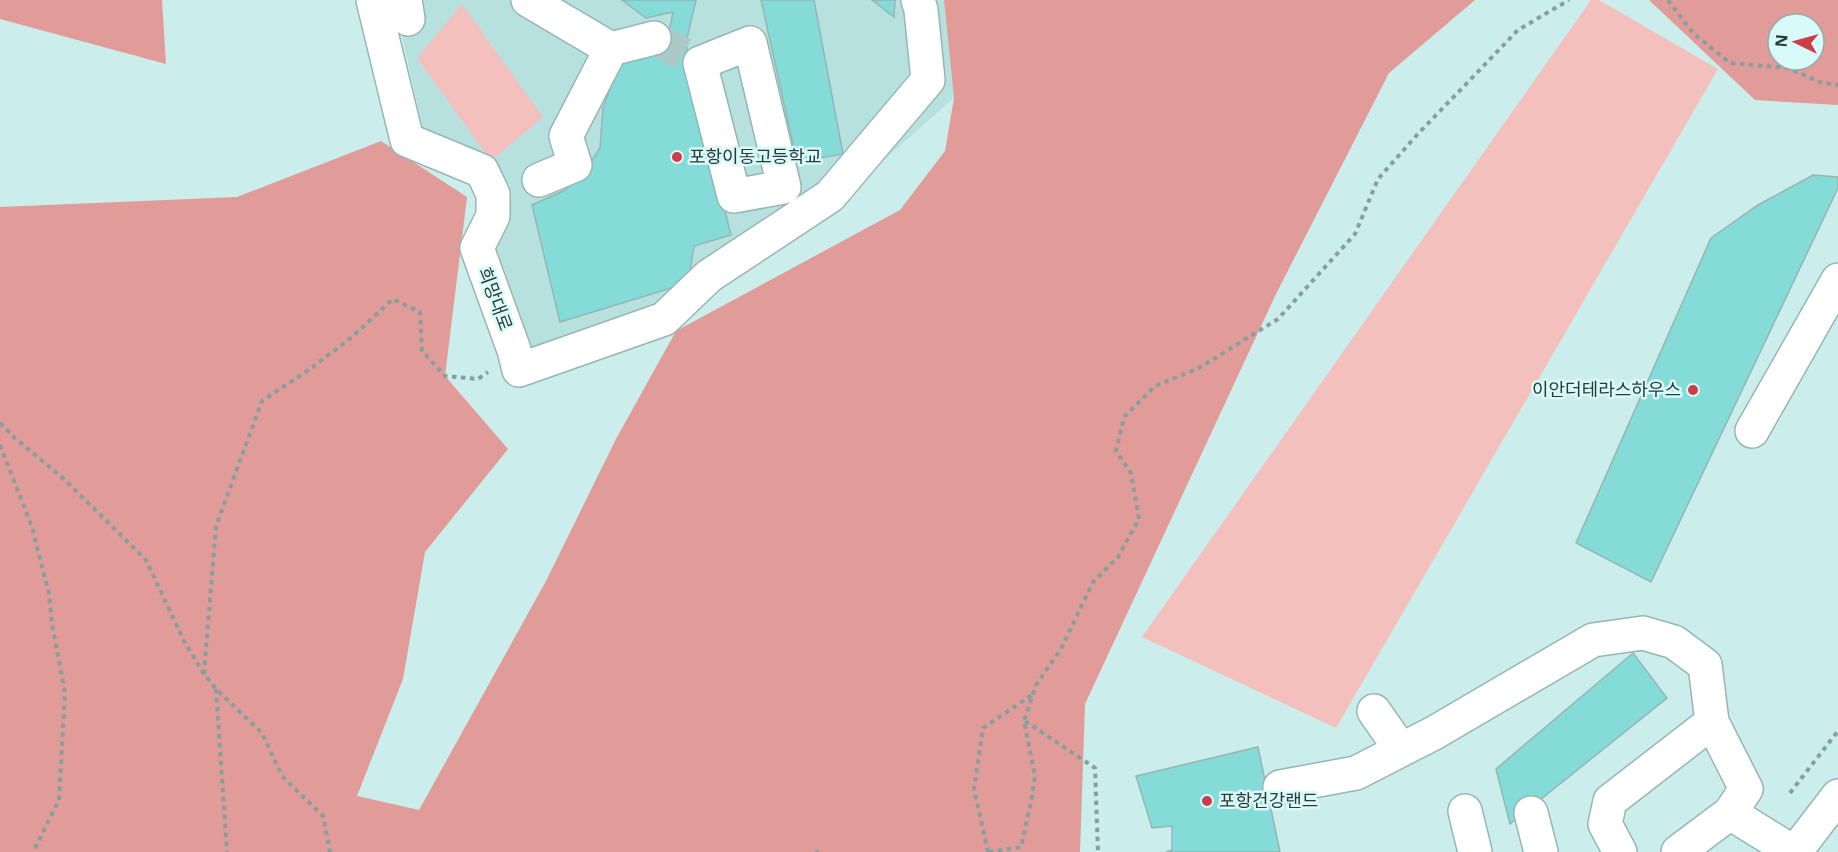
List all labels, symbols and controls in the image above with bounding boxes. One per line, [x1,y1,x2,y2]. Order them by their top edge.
north arrow [1766,12,1826,72]
text: N [1770,33,1793,48]
place label: 포항이동고등학교 [689,144,821,168]
marker: 포항이동고등학교 [670,150,684,164]
street label: 희망대로 [473,263,519,334]
place label: 이안더테라스하우스 [1532,377,1681,401]
marker: 이안더테라스하우스 [1686,383,1700,397]
place label: 포항건강랜드 [1219,788,1318,812]
marker: 포항건강랜드 [1200,794,1214,808]

